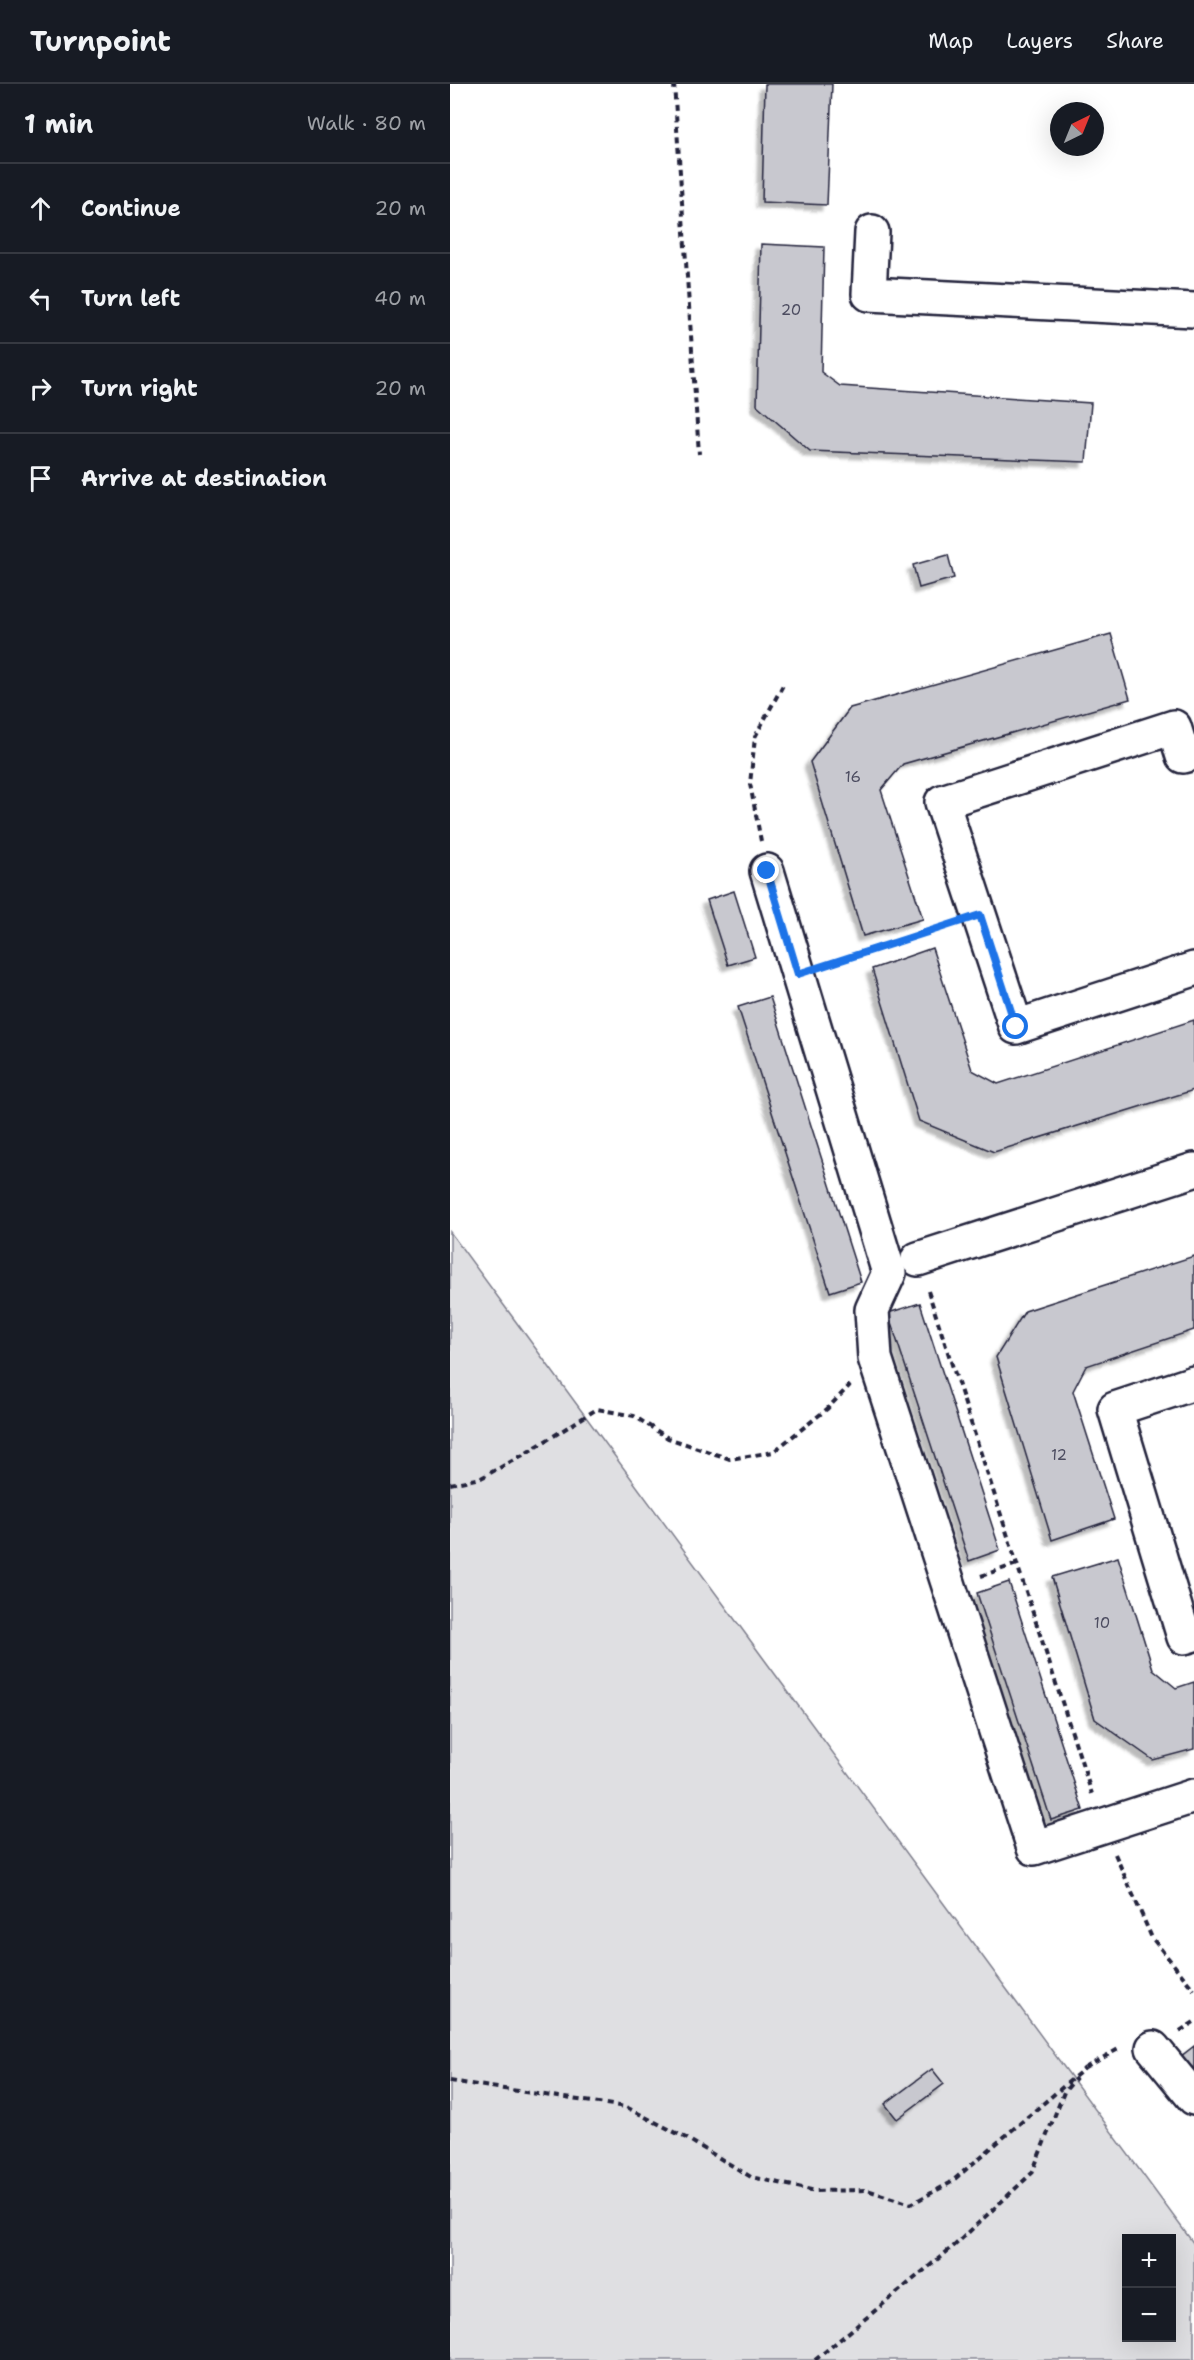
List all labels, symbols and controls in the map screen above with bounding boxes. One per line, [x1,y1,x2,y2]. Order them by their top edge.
text: Turnpoint [30,22,171,60]
text: Map [928,27,973,55]
text: Layers [1006,27,1073,55]
text: Share [1106,27,1164,55]
north arrow [1050,102,1104,156]
text: 1 min [24,106,93,141]
text: Walk · 80 m [307,110,426,136]
icon: ahead [24,192,57,225]
text: Continue [81,194,181,223]
text: 20 m [375,195,426,221]
icon: left [24,282,57,315]
text: Turn left [81,284,180,313]
text: 40 m [374,285,426,311]
house number: 20 [781,300,801,320]
icon: right [24,372,57,405]
text: Turn right [81,374,198,403]
text: 20 m [375,375,426,401]
icon: arrive [24,462,57,495]
text: Arrive at destination [81,464,327,493]
house number: 16 [845,767,861,787]
route end [753,857,779,883]
route start [1002,1013,1028,1039]
house number: 12 [1051,1445,1067,1465]
house number: 10 [1094,1613,1110,1633]
map controls [1122,2234,1176,2342]
button: + [1122,2234,1176,2288]
button: − [1122,2288,1176,2342]

